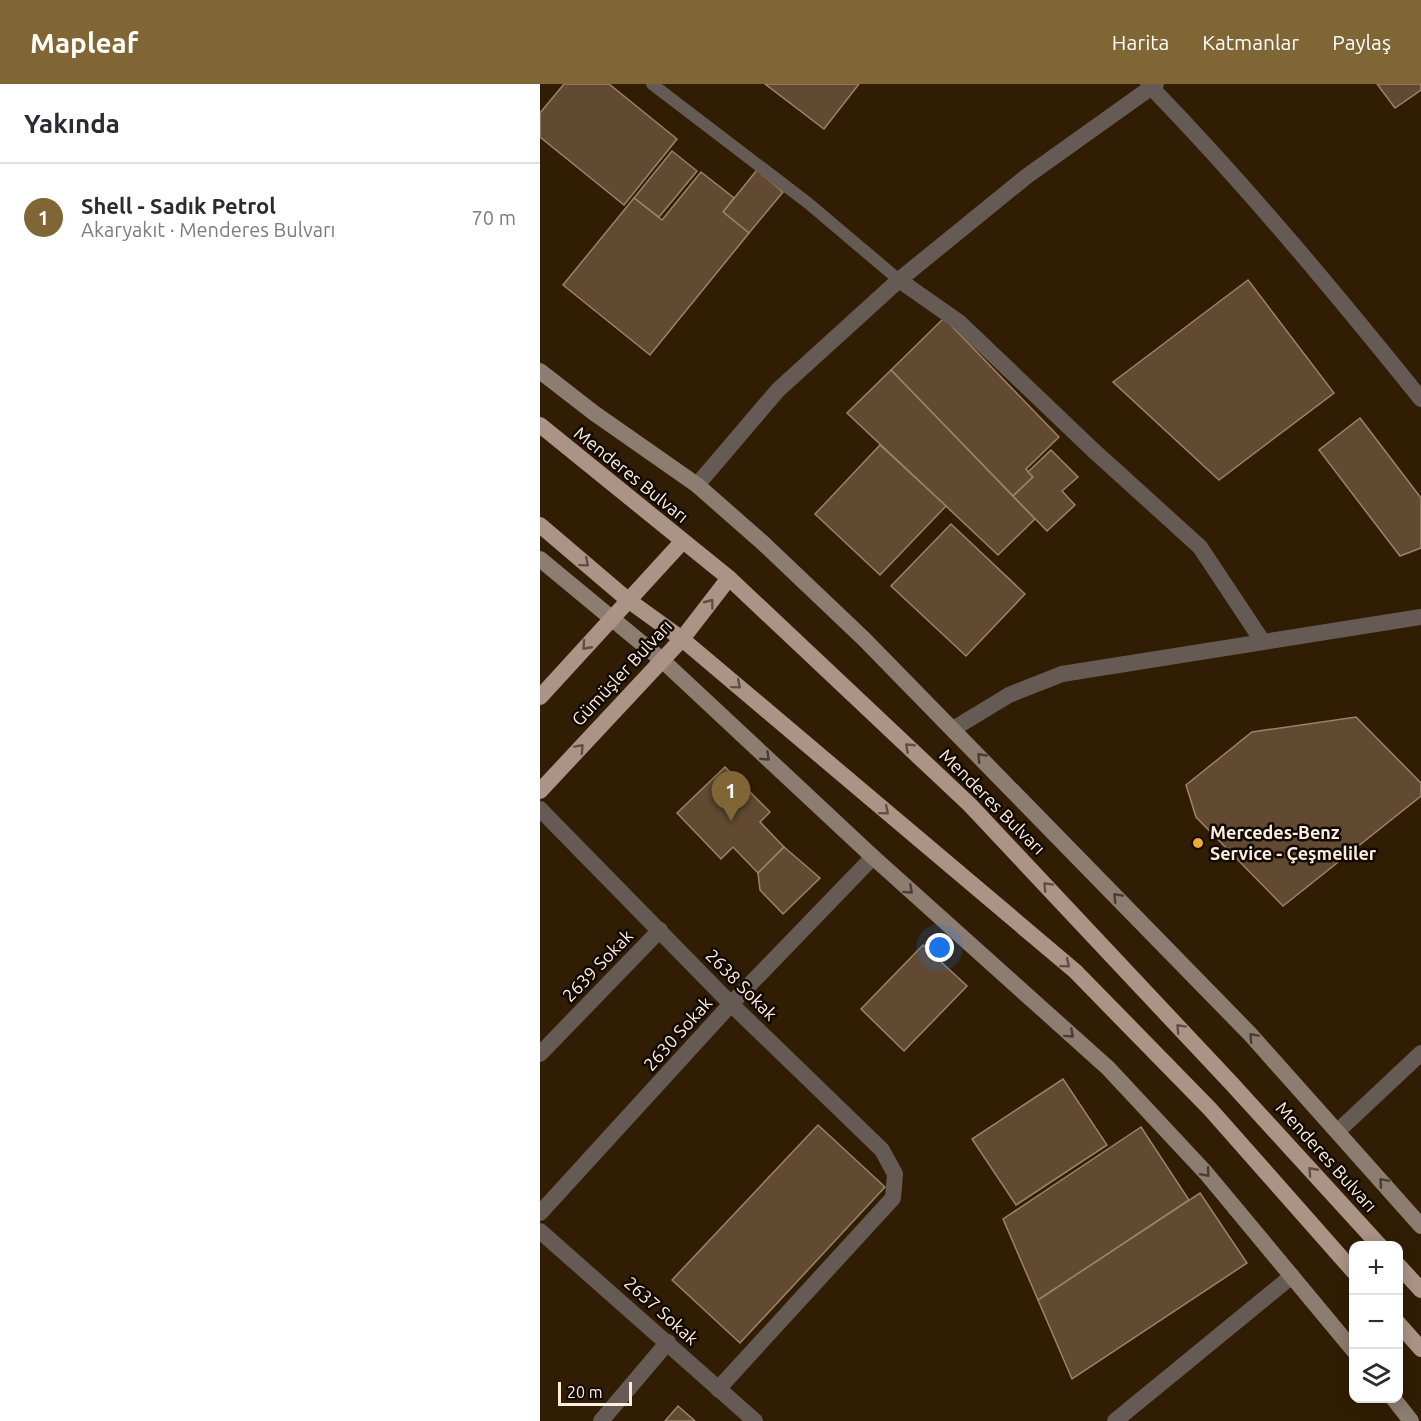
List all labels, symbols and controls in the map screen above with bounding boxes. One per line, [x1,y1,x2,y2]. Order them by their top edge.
text: Mapleaf [30,27,138,58]
text: Harita [1112,30,1169,54]
text: Katmanlar [1202,30,1299,54]
text: Paylaş [1332,30,1391,54]
text: Yakında [24,109,120,138]
text: Shell - Sadık Petrol [81,193,276,218]
text: 1 [38,206,49,229]
text: 70 m [472,206,516,229]
text: Akaryakıt · Menderes Bulvarı [81,218,335,241]
street label: Menderes Bulvarı [571,422,693,526]
one-way arrow [578,556,589,567]
one-way arrow [702,598,713,609]
street label: Gümüşler Bulvarı [567,615,675,729]
one-way arrow [582,640,593,650]
one-way arrow [730,678,741,689]
one-way arrow [573,744,584,755]
one-way arrow [906,744,917,755]
street label: Menderes Bulvarı [936,745,1049,858]
one-way arrow [759,750,770,761]
one-way arrow [977,754,988,764]
pin: 1 [712,772,750,821]
one-way arrow [878,804,889,815]
place label: Mercedes-Benz Service - Çeşmeliler [1210,822,1377,864]
marker: Mercedes-Benz Service - Çeşmeliler [1191,836,1205,850]
one-way arrow [1043,882,1054,893]
one-way arrow [902,883,913,894]
one-way arrow [1114,893,1125,904]
street label: 2639 Sokak [558,925,636,1005]
your location [925,933,954,962]
street label: 2638 Sokak [702,945,781,1024]
one-way arrow [1059,957,1070,968]
street label: 2630 Sokak [639,992,716,1074]
one-way arrow [1176,1024,1187,1035]
one-way arrow [1063,1027,1074,1038]
one-way arrow [1249,1033,1260,1044]
street label: Menderes Bulvarı [1272,1097,1381,1215]
one-way arrow [1199,1167,1210,1177]
one-way arrow [1308,1168,1319,1178]
one-way arrow [1379,1178,1390,1189]
map controls [1349,1241,1403,1403]
button: + [1349,1241,1403,1295]
street label: 2637 Sokak [621,1272,703,1349]
button: − [1349,1295,1403,1349]
button: layers [1349,1349,1403,1403]
scale bar [558,1379,632,1406]
text: 20 m [567,1383,603,1401]

